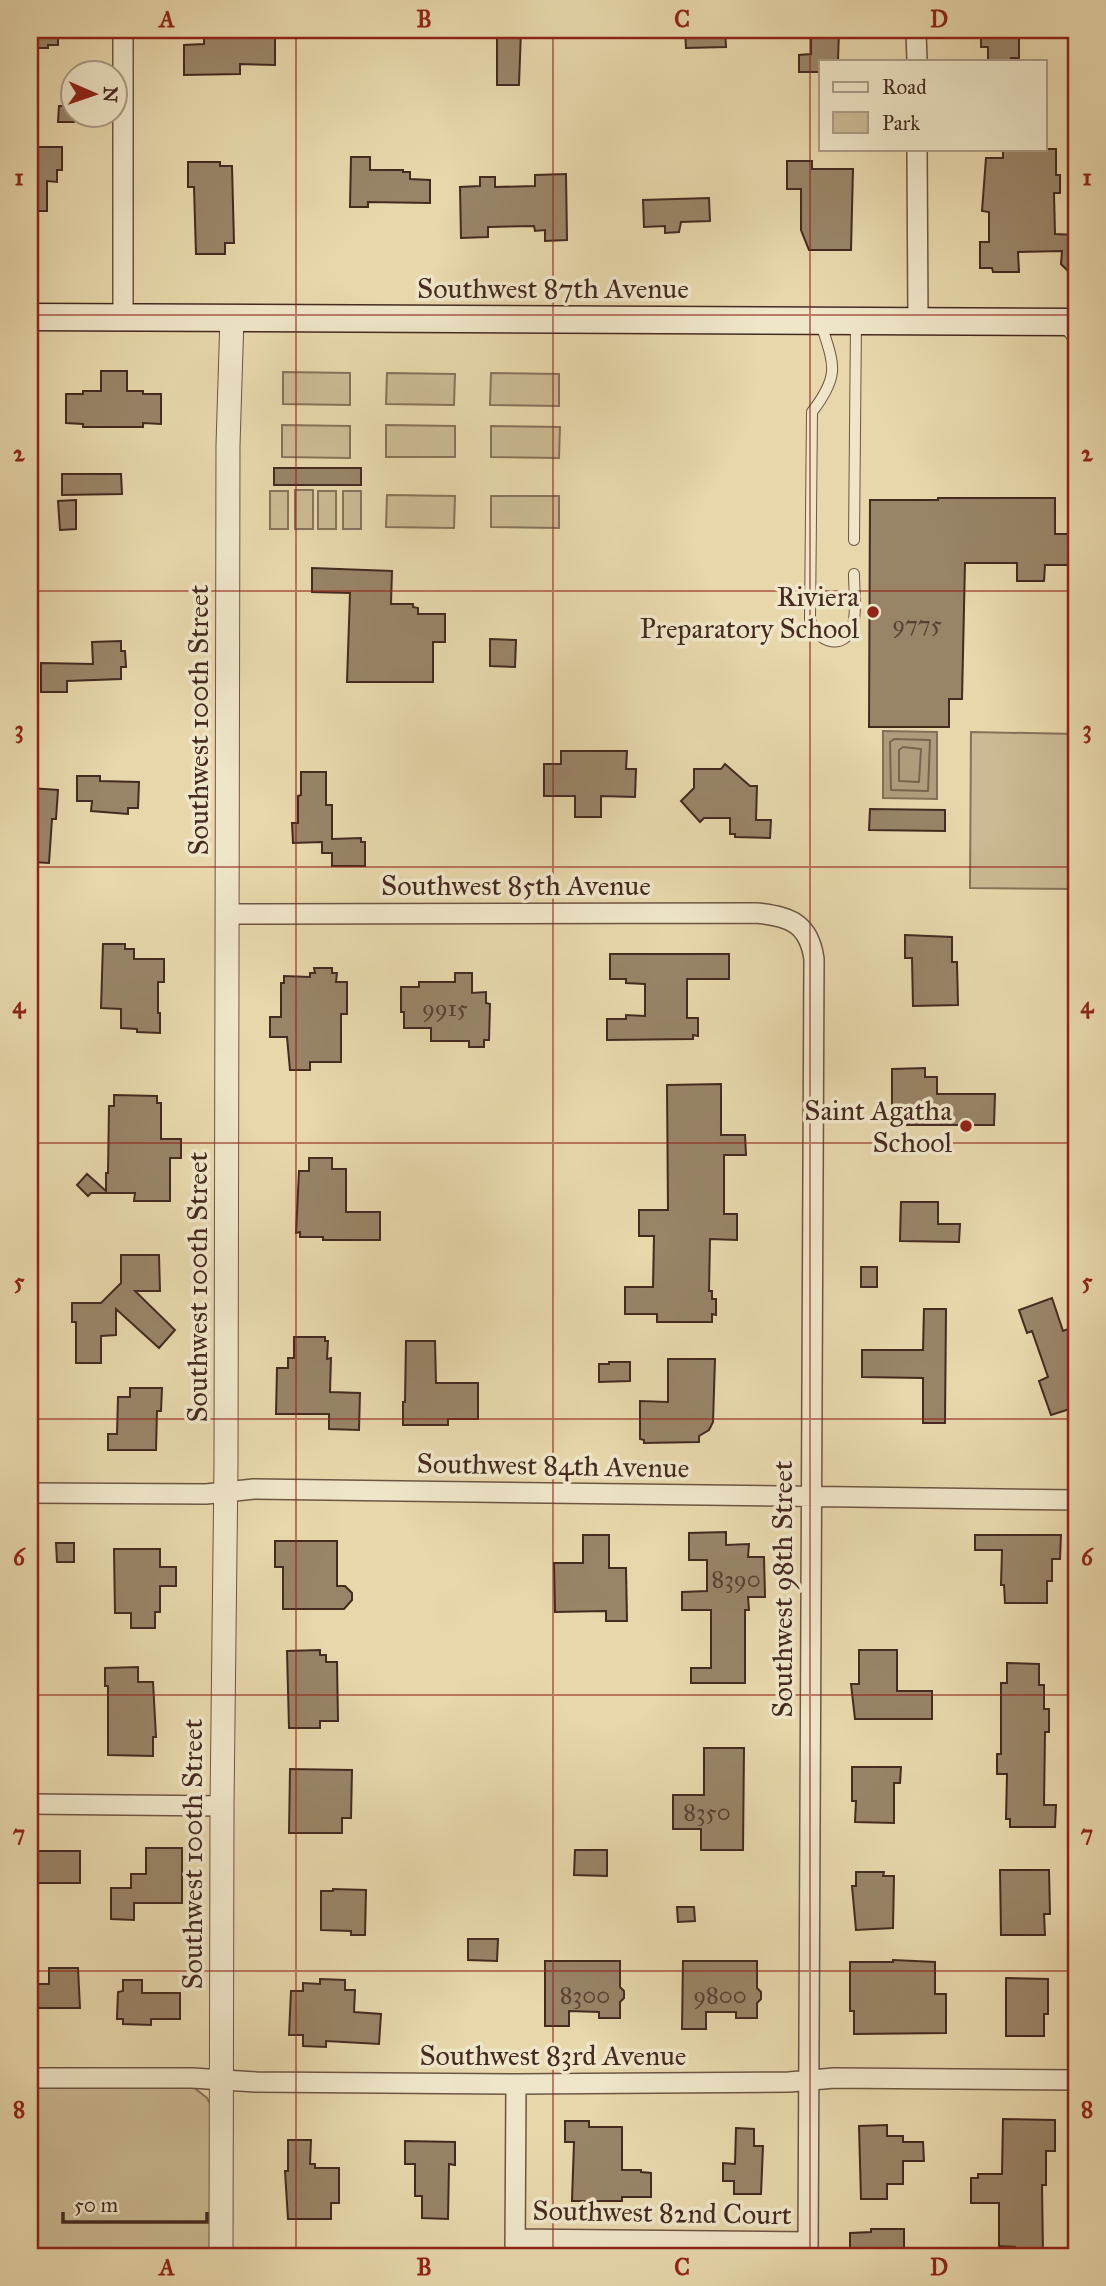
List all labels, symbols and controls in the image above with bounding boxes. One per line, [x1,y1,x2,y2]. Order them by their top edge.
text: A [157,5,175,33]
text: B [416,5,432,33]
text: C [674,5,690,33]
text: D [930,5,948,33]
north arrow [60,60,130,130]
legend [819,60,1046,150]
text: Road [882,74,927,100]
text: N [99,86,122,103]
text: Park [882,110,920,136]
text: 1 [14,163,24,191]
text: 1 [1082,163,1092,191]
street label: Southwest 87th Avenue [417,271,689,306]
text: 2 [13,439,25,467]
text: 2 [1081,439,1093,467]
place label: Riviera Preparatory School [640,579,859,646]
street label: Southwest 100th Street [181,584,216,856]
marker: Riviera Preparatory School [865,604,881,620]
house number: 9775 [892,609,942,639]
text: 3 [14,715,24,744]
text: 3 [1082,715,1092,744]
street label: Southwest 85th Avenue [381,868,651,903]
text: 4 [13,991,27,1019]
text: 4 [1081,991,1095,1019]
house number: 9915 [422,993,468,1023]
place label: Saint Agatha School [804,1093,952,1160]
marker: Saint Agatha School [958,1118,974,1134]
street label: Southwest 100th Street [180,1151,215,1423]
text: 5 [14,1267,25,1295]
text: 5 [1082,1267,1093,1295]
street label: Southwest 84th Avenue [416,1446,690,1485]
street label: Southwest 98th Street [765,1460,800,1718]
text: 6 [13,1543,26,1571]
text: 6 [1081,1543,1094,1571]
house number: 8390 [711,1564,761,1594]
street label: Southwest 100th Street [175,1718,210,1990]
house number: 8350 [683,1797,731,1827]
text: 7 [13,1819,25,1847]
text: 7 [1081,1819,1093,1847]
house number: 8300 [560,1980,610,2010]
house number: 9800 [693,1980,747,2010]
street label: Southwest 83rd Avenue [419,2038,687,2073]
text: 8 [13,2095,25,2123]
text: 8 [1081,2095,1093,2123]
scale bar [63,2181,206,2225]
text: 50 m [74,2192,119,2218]
street label: Southwest 82nd Court [532,2193,792,2232]
text: A [157,2253,175,2281]
text: B [416,2253,432,2281]
text: C [674,2253,690,2281]
text: D [930,2253,948,2281]

